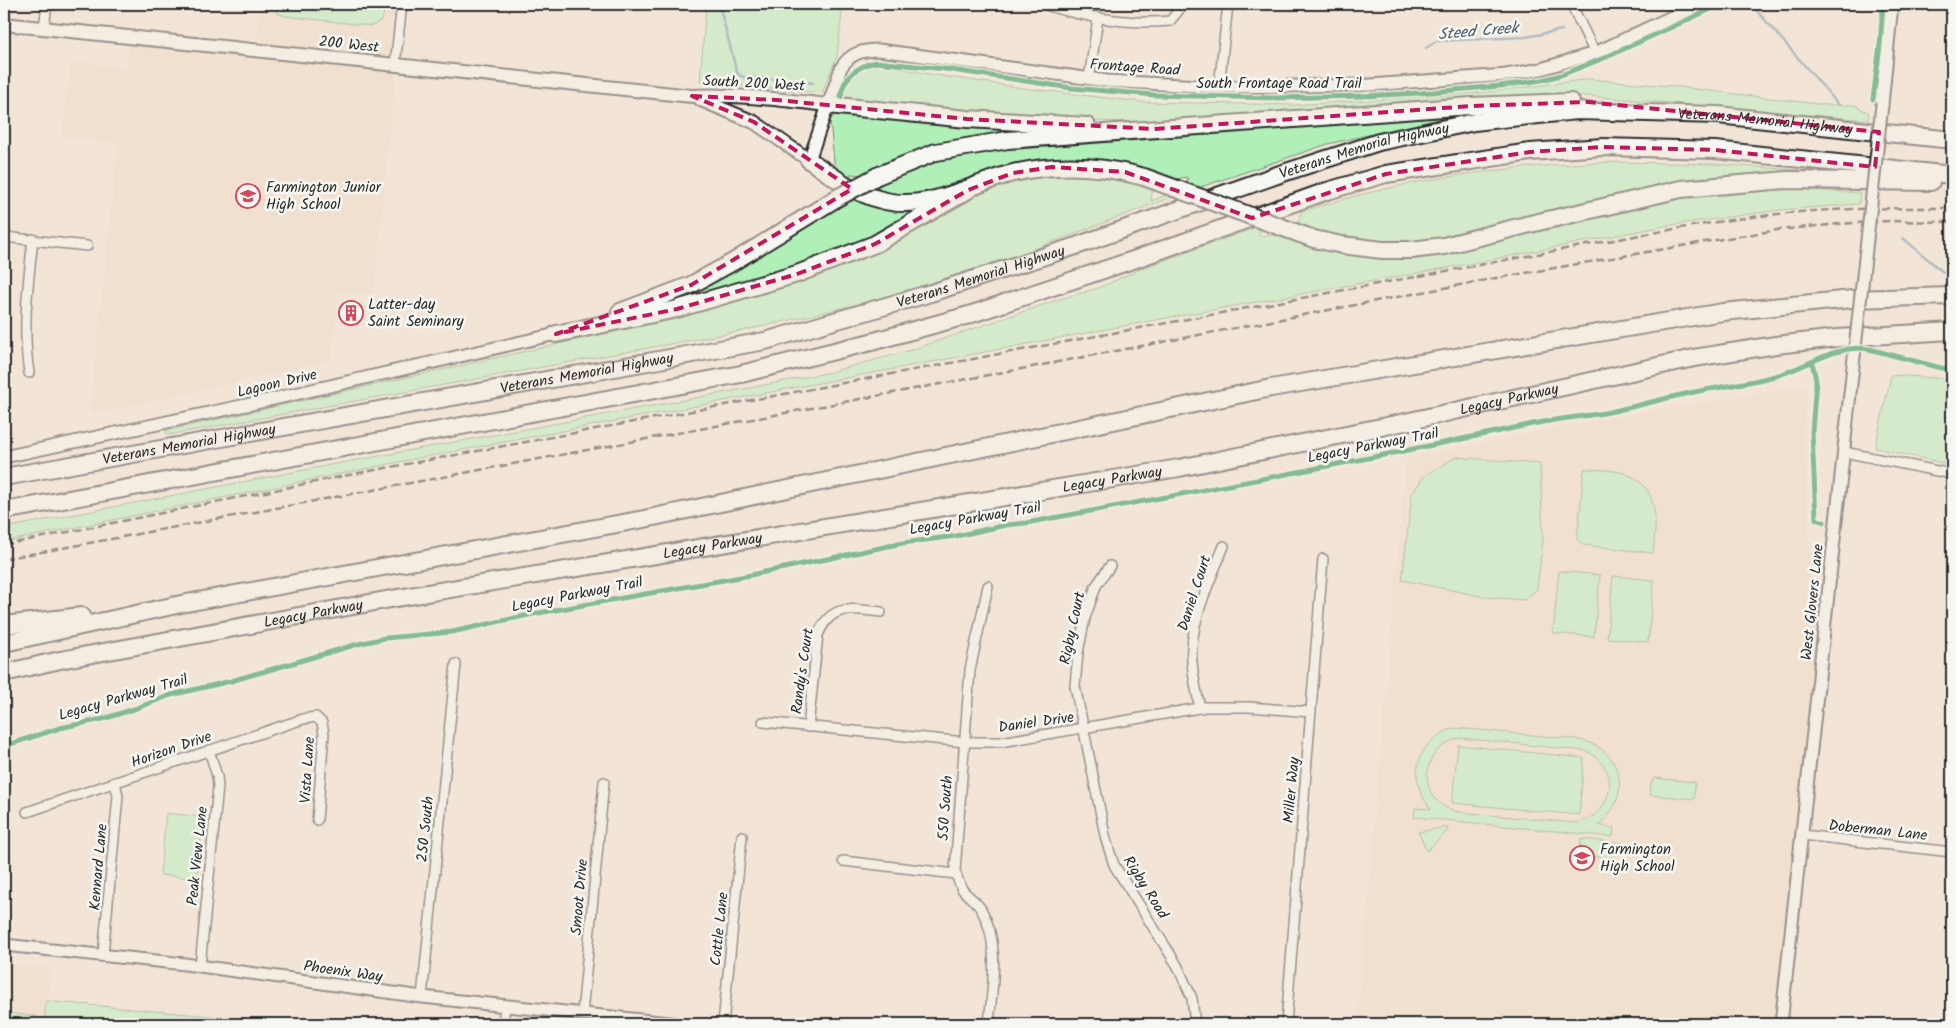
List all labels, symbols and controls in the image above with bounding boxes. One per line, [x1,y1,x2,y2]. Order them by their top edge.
water label: Steed Creek [1437,15,1522,47]
street label: 200 West [318,30,380,60]
street label: Frontage Road [1089,53,1181,83]
street label: South 200 West [702,69,806,99]
street label: South Frontage Road Trail [1196,72,1362,96]
street label: Veterans Memorial Highway [1678,103,1855,142]
street label: Veterans Memorial Highway [1276,116,1452,186]
place label: Farmington Junior High School [266,176,382,217]
school or university icon: Farmington Junior High School [235,183,261,209]
street label: Veterans Memorial Highway [894,239,1069,315]
place label: Latter-day Saint Seminary [368,293,465,334]
building icon: Latter-day Saint Seminary [338,300,364,326]
street label: Veterans Memorial Highway [498,346,676,401]
street label: Lagoon Drive [235,363,320,405]
street label: Legacy Parkway [1458,377,1562,423]
street label: Veterans Memorial Highway [101,417,279,472]
street label: Legacy Parkway Trail [1305,421,1441,470]
street label: Legacy Parkway [1061,460,1165,500]
street label: Legacy Parkway Trail [907,496,1043,542]
street label: Legacy Parkway [661,526,765,567]
street label: West Glovers Lane [1795,543,1831,661]
street label: Daniel Court [1171,552,1219,634]
street label: Legacy Parkway Trail [509,570,645,619]
street label: Rigby Court [1054,589,1092,667]
street label: Legacy Parkway [262,593,366,635]
street label: Randy's Court [785,626,821,716]
street label: Legacy Parkway Trail [56,668,191,728]
street label: Daniel Drive [997,706,1076,740]
street label: Horizon Drive [128,725,215,775]
street label: Vista Lane [294,736,322,804]
street label: Miller Way [1277,755,1307,824]
street label: 550 South [932,775,960,842]
street label: 250 South [411,795,441,863]
street label: Peak View Lane [181,805,215,907]
street label: Doberman Lane [1827,814,1929,848]
street label: Kennard Lane [83,822,115,912]
place label: Farmington High School [1600,838,1675,879]
school or university icon: Farmington High School [1569,845,1595,871]
street label: Rigby Road [1116,851,1174,924]
street label: Smoot Drive [565,858,595,936]
street label: Cottle Lane [704,891,736,967]
street label: Phoenix Way [302,955,385,990]

